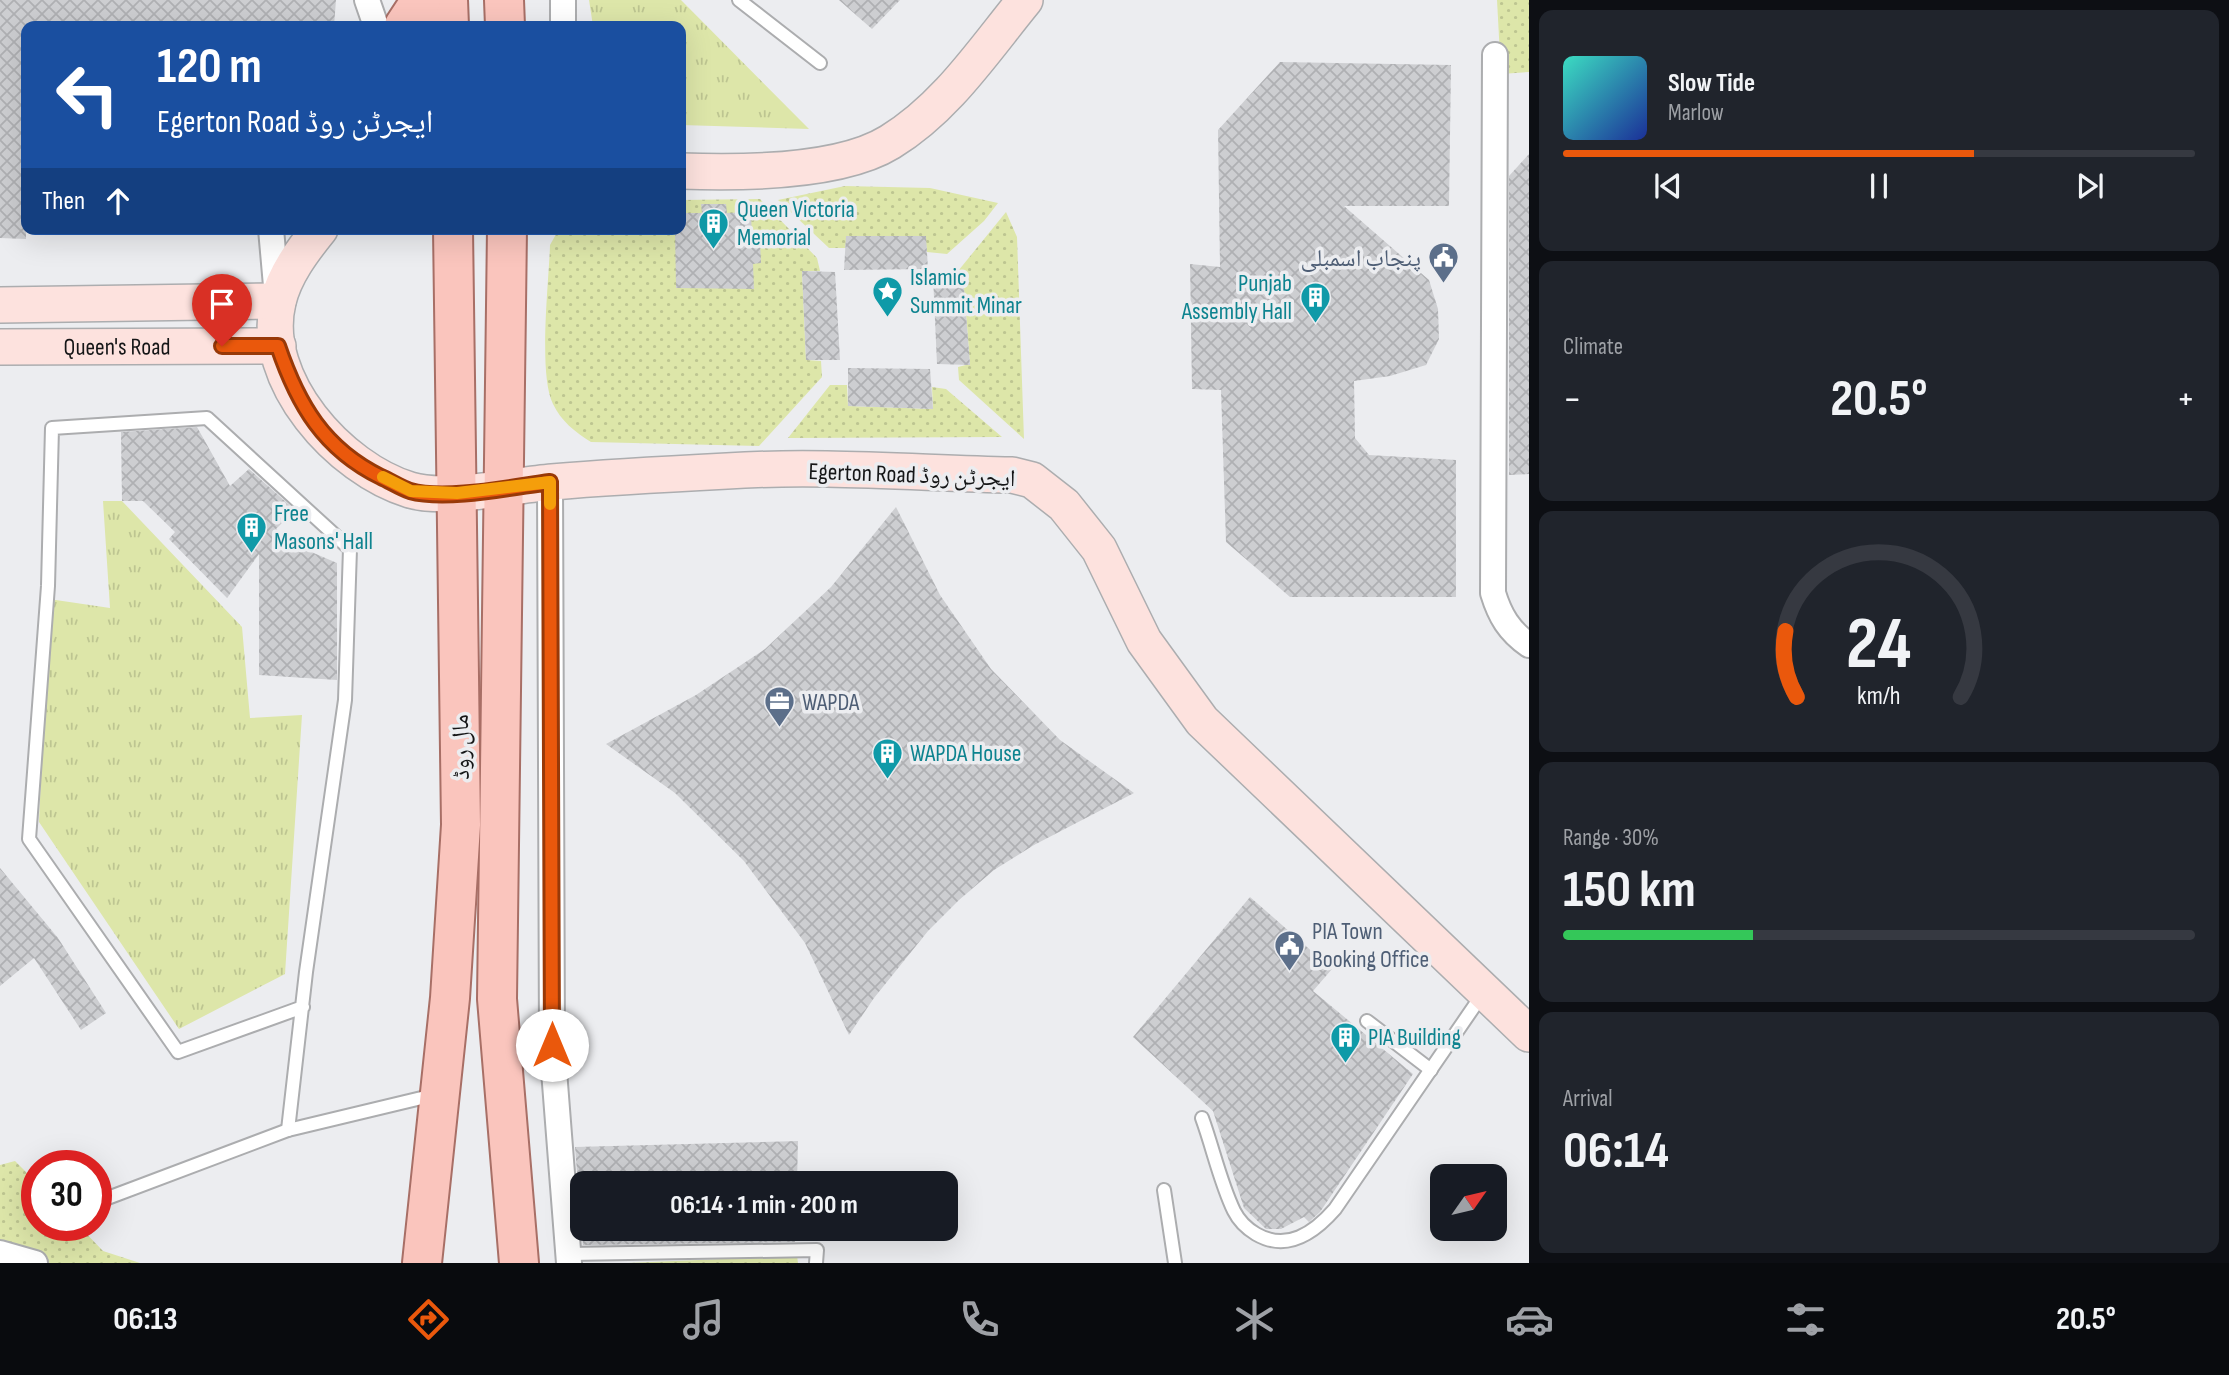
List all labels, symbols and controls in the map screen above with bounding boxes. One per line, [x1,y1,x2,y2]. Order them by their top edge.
text: 120 m [157,38,262,97]
icon: left [42,49,133,140]
text: Slow Tide [1668,68,1755,99]
text: Marlow [1668,99,1724,127]
text: Egerton Road ایجرٹن روڈ [157,103,433,142]
icon: previous [1649,167,1687,205]
icon: pause [1860,167,1898,205]
icon: next [2071,167,2109,205]
icon: ahead [99,182,137,220]
text: Then [42,186,85,217]
place label: Queen Victoria Memorial [737,195,855,252]
building icon: Queen Victoria Memorial [697,206,731,250]
public building icon: پنجاب اسمبلی [1427,241,1461,285]
place label: پنجاب اسمبلی [1301,244,1421,273]
place label: Islamic Summit Minar [910,263,1022,320]
place label: Punjab Assembly Hall [1181,269,1292,326]
pin [192,274,252,346]
place icon: Islamic Summit Minar [870,274,904,318]
building icon: Punjab Assembly Hall [1298,280,1332,324]
icon: arrive [203,285,241,323]
street label: Queen's Road [64,332,170,361]
text: Climate [1563,333,1623,361]
text: 20.5° [1830,368,1928,431]
text: − [1563,377,1582,422]
text: + [2176,377,2195,422]
street label: Egerton Road ایجرٹن روڈ [808,457,1016,493]
place label: Free Masons' Hall [274,499,373,556]
building icon: Free Masons' Hall [234,510,268,554]
text: 24 [1846,602,1912,690]
text: km/h [1857,681,1901,712]
office icon: WAPDA [762,685,796,729]
place label: WAPDA [802,688,860,717]
street label: مال روڈ [446,714,476,780]
building icon: WAPDA House [870,736,904,780]
place label: WAPDA House [910,739,1022,768]
text: Range · 30% [1563,824,1659,852]
text: 150 km [1563,859,1696,922]
place label: PIA Town Booking Office [1312,917,1429,974]
public building icon: PIA Town Booking Office [1272,928,1306,972]
position arrow [515,1008,589,1082]
building icon: PIA Building [1328,1020,1362,1064]
place label: PIA Building [1368,1023,1461,1052]
text: Arrival [1563,1085,1612,1113]
text: 06:14 [1563,1120,1669,1183]
speed limit sign: 30 [21,1150,112,1241]
north arrow [1430,1164,1507,1241]
map controls [1430,1164,1507,1241]
text: 06:14 · 1 min · 200 m [670,1190,858,1221]
icon: directions [404,1295,453,1344]
icon: music [679,1295,728,1344]
icon: phone [955,1295,1004,1344]
icon: climate [1230,1295,1279,1344]
icon: car [1505,1295,1554,1344]
icon: filters [1781,1295,1830,1344]
text: 06:13 [113,1300,178,1339]
text: 20.5° [2056,1300,2116,1339]

